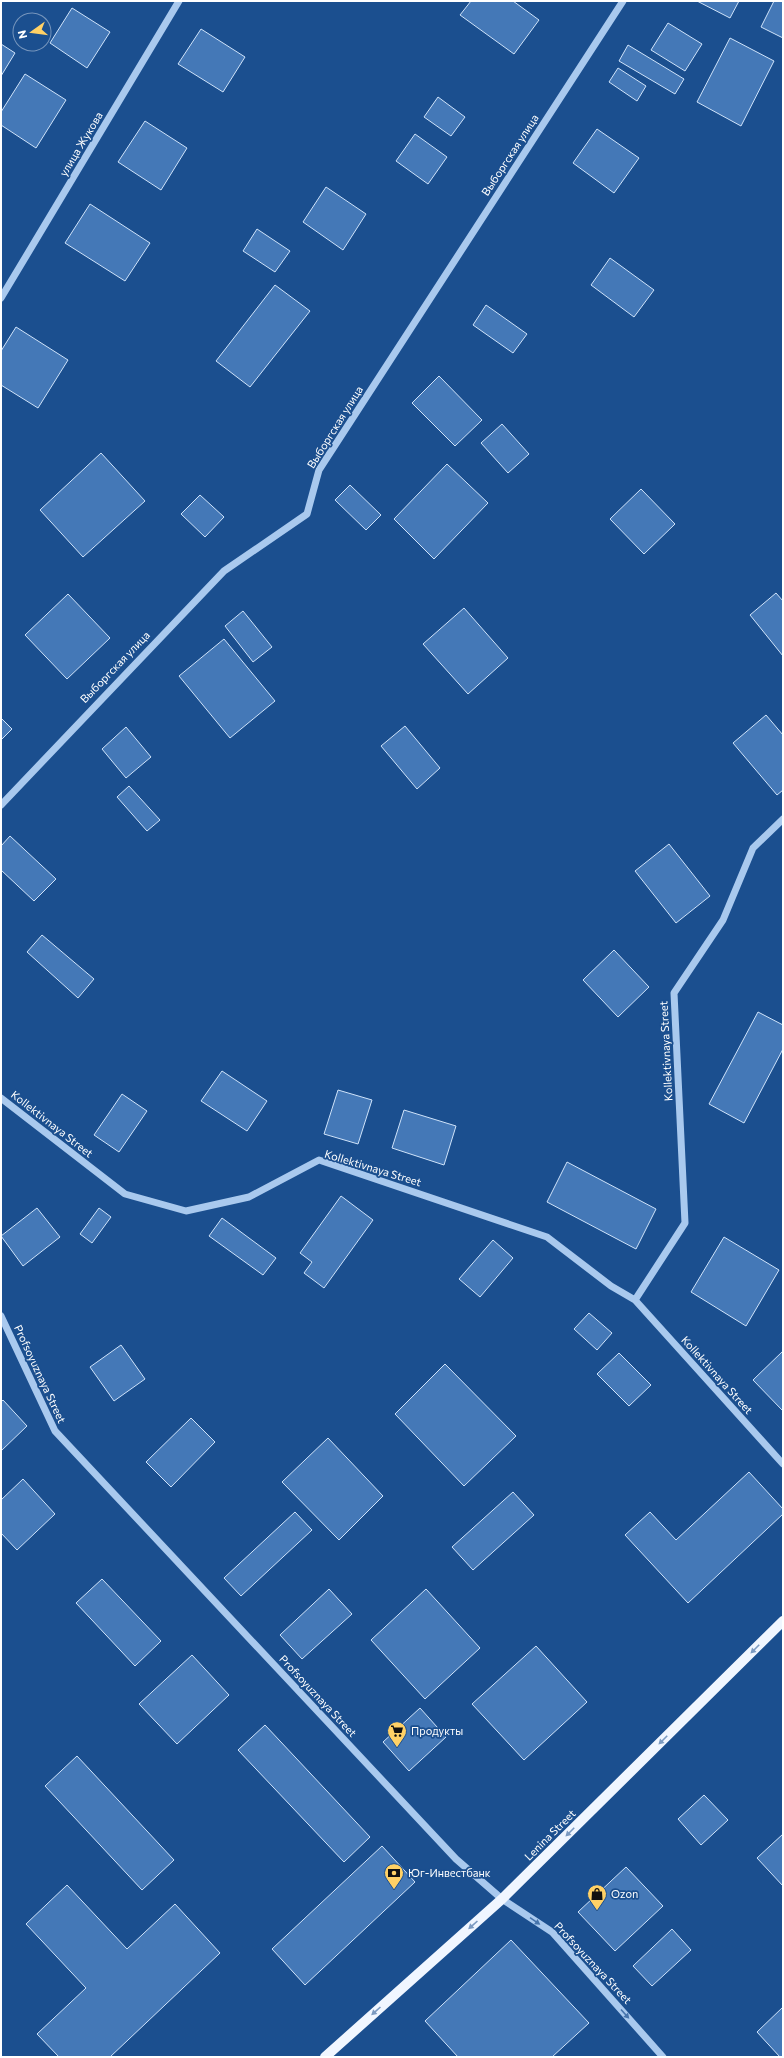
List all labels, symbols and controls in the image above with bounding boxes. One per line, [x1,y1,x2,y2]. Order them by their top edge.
north arrow [12,12,52,52]
text: N [15,29,29,40]
street label: улица Жукова [56,109,105,178]
street label: Выборгская улица [478,112,541,198]
street label: Выборгская улица [304,383,365,470]
street label: Выборгская улица [77,628,152,705]
street label: Kollektivnaya Street [656,1000,675,1101]
street label: Kollektivnaya Street [9,1088,96,1160]
street label: Kollektivnaya Street [323,1147,423,1189]
street label: Profsoyuznaya Street [12,1323,69,1425]
street label: Kollektivnaya Street [679,1333,756,1417]
one-way arrow [750,1644,760,1654]
street label: Profsoyuznaya Street [277,1652,360,1740]
supermarket icon: Продукты [386,1720,408,1748]
place label: Продукты [411,1724,463,1737]
one-way arrow [658,1735,668,1745]
street label: Lenina Street [522,1806,578,1863]
one-way arrow [566,1827,575,1837]
bank icon: Юг-Инвестбанк [383,1862,405,1890]
place label: Юг-Инвестбанк [408,1866,491,1879]
shop icon: Ozon [586,1883,608,1911]
place label: Ozon [611,1887,638,1900]
one-way arrow [530,1917,540,1925]
street label: Profsoyuznaya Street [552,1919,635,2007]
one-way arrow [469,1920,478,1929]
one-way arrow [371,2007,382,2016]
one-way arrow [620,2009,629,2019]

